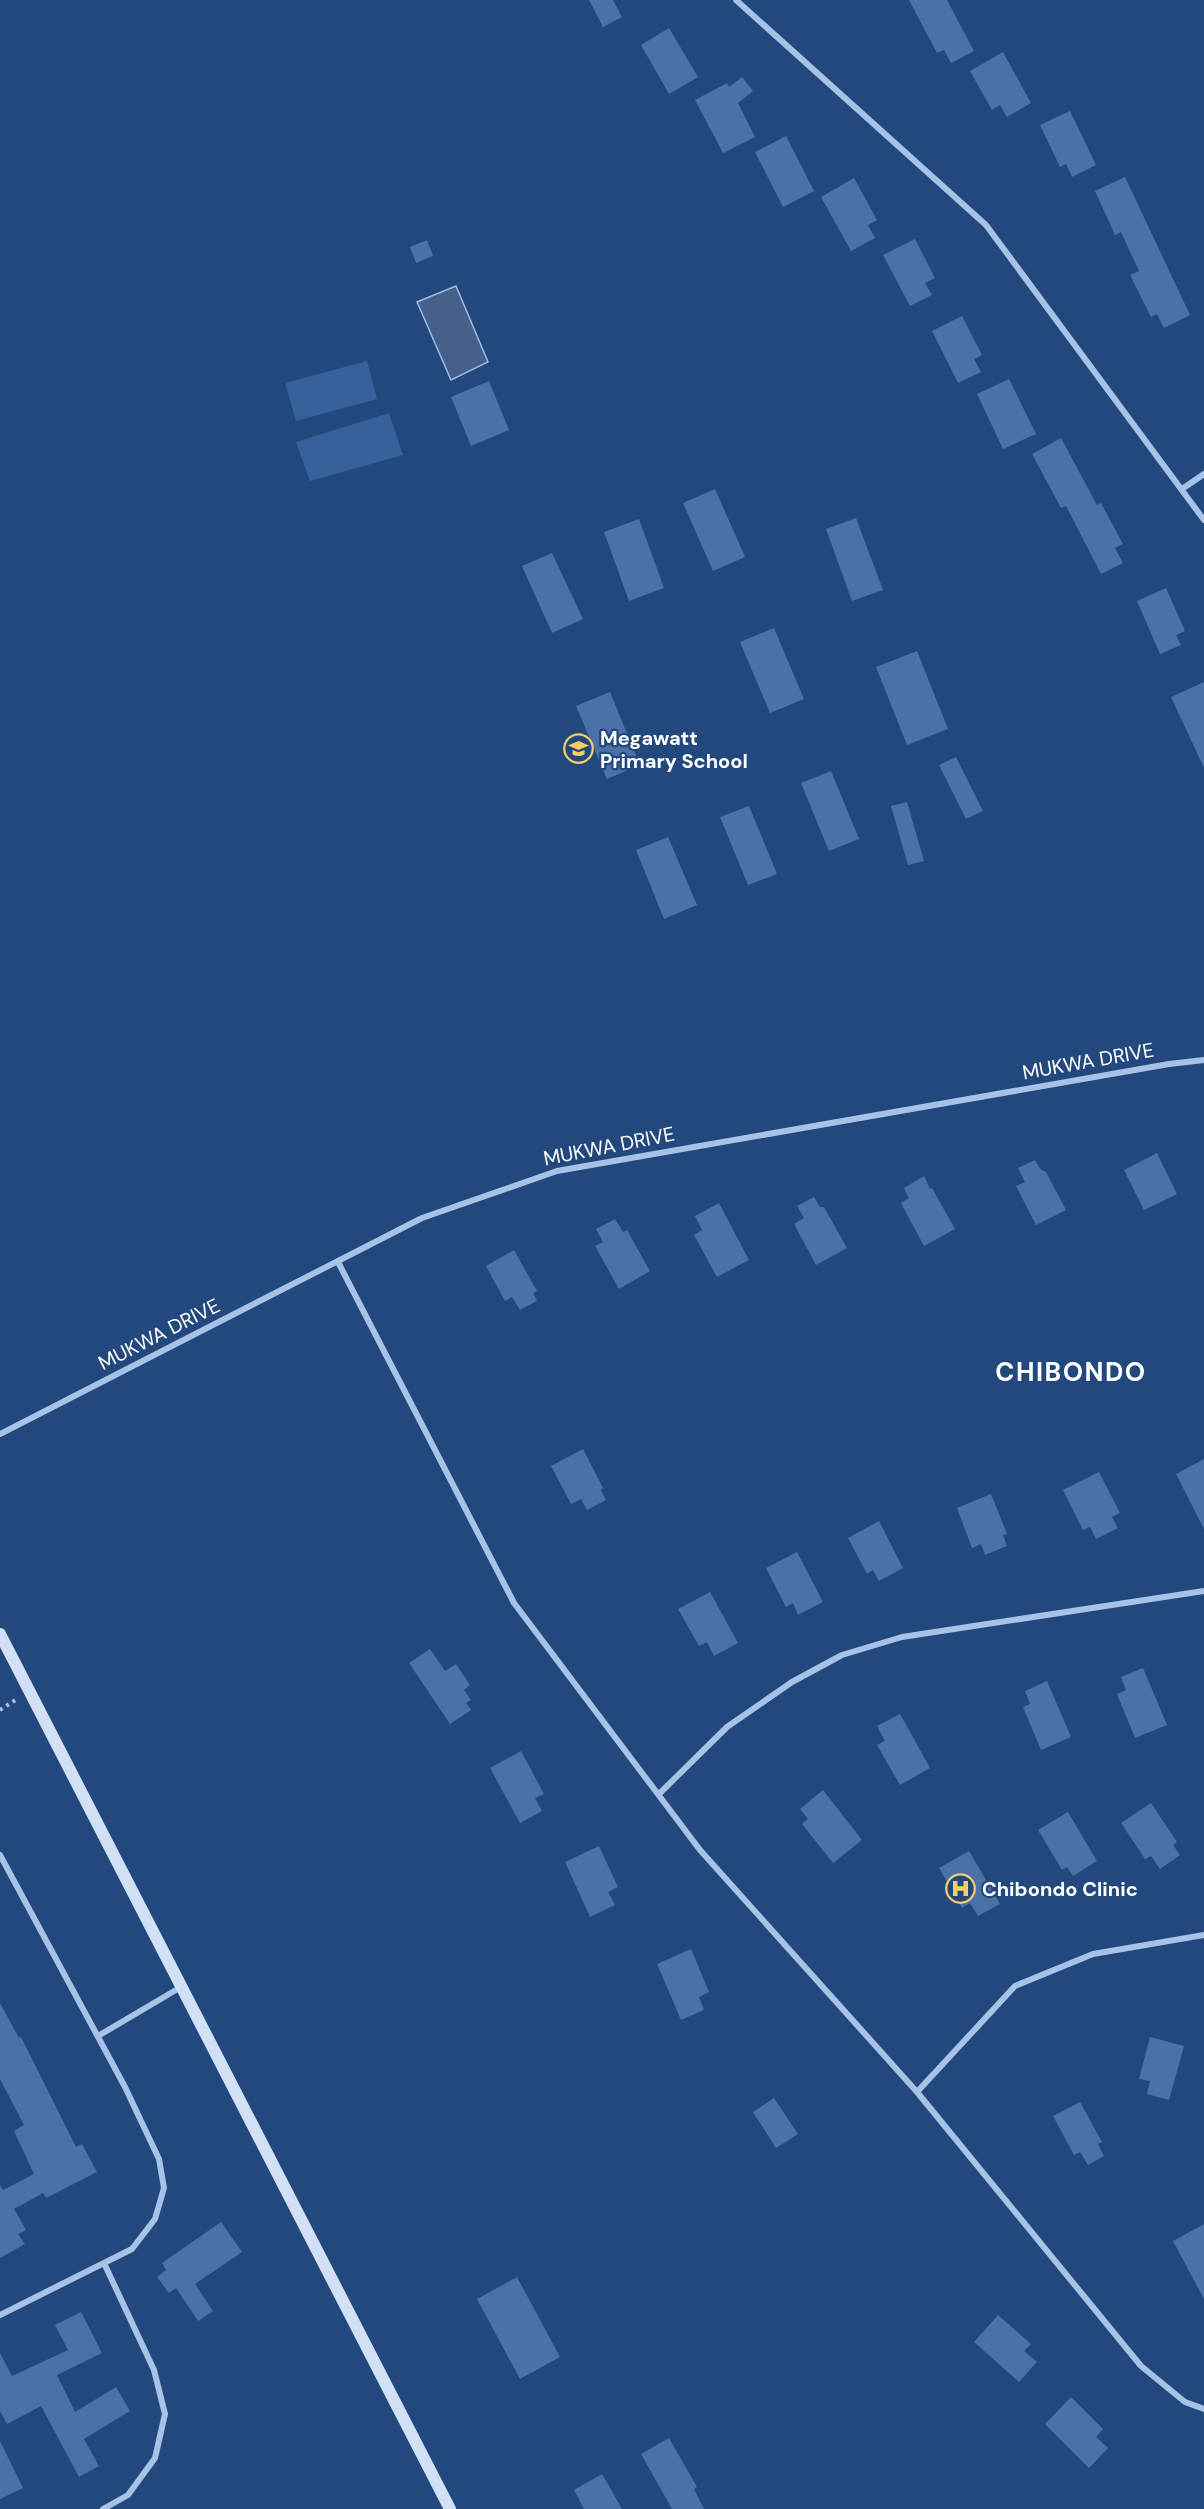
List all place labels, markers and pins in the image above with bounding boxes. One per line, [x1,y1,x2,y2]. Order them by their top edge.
place label: Megawatt Primary School [600,725,748,774]
school or university icon: Megawatt Primary School [563,733,595,765]
hospital icon: Chibondo Clinic [945,1873,977,1905]
place label: Chibondo Clinic [982,1876,1138,1902]

